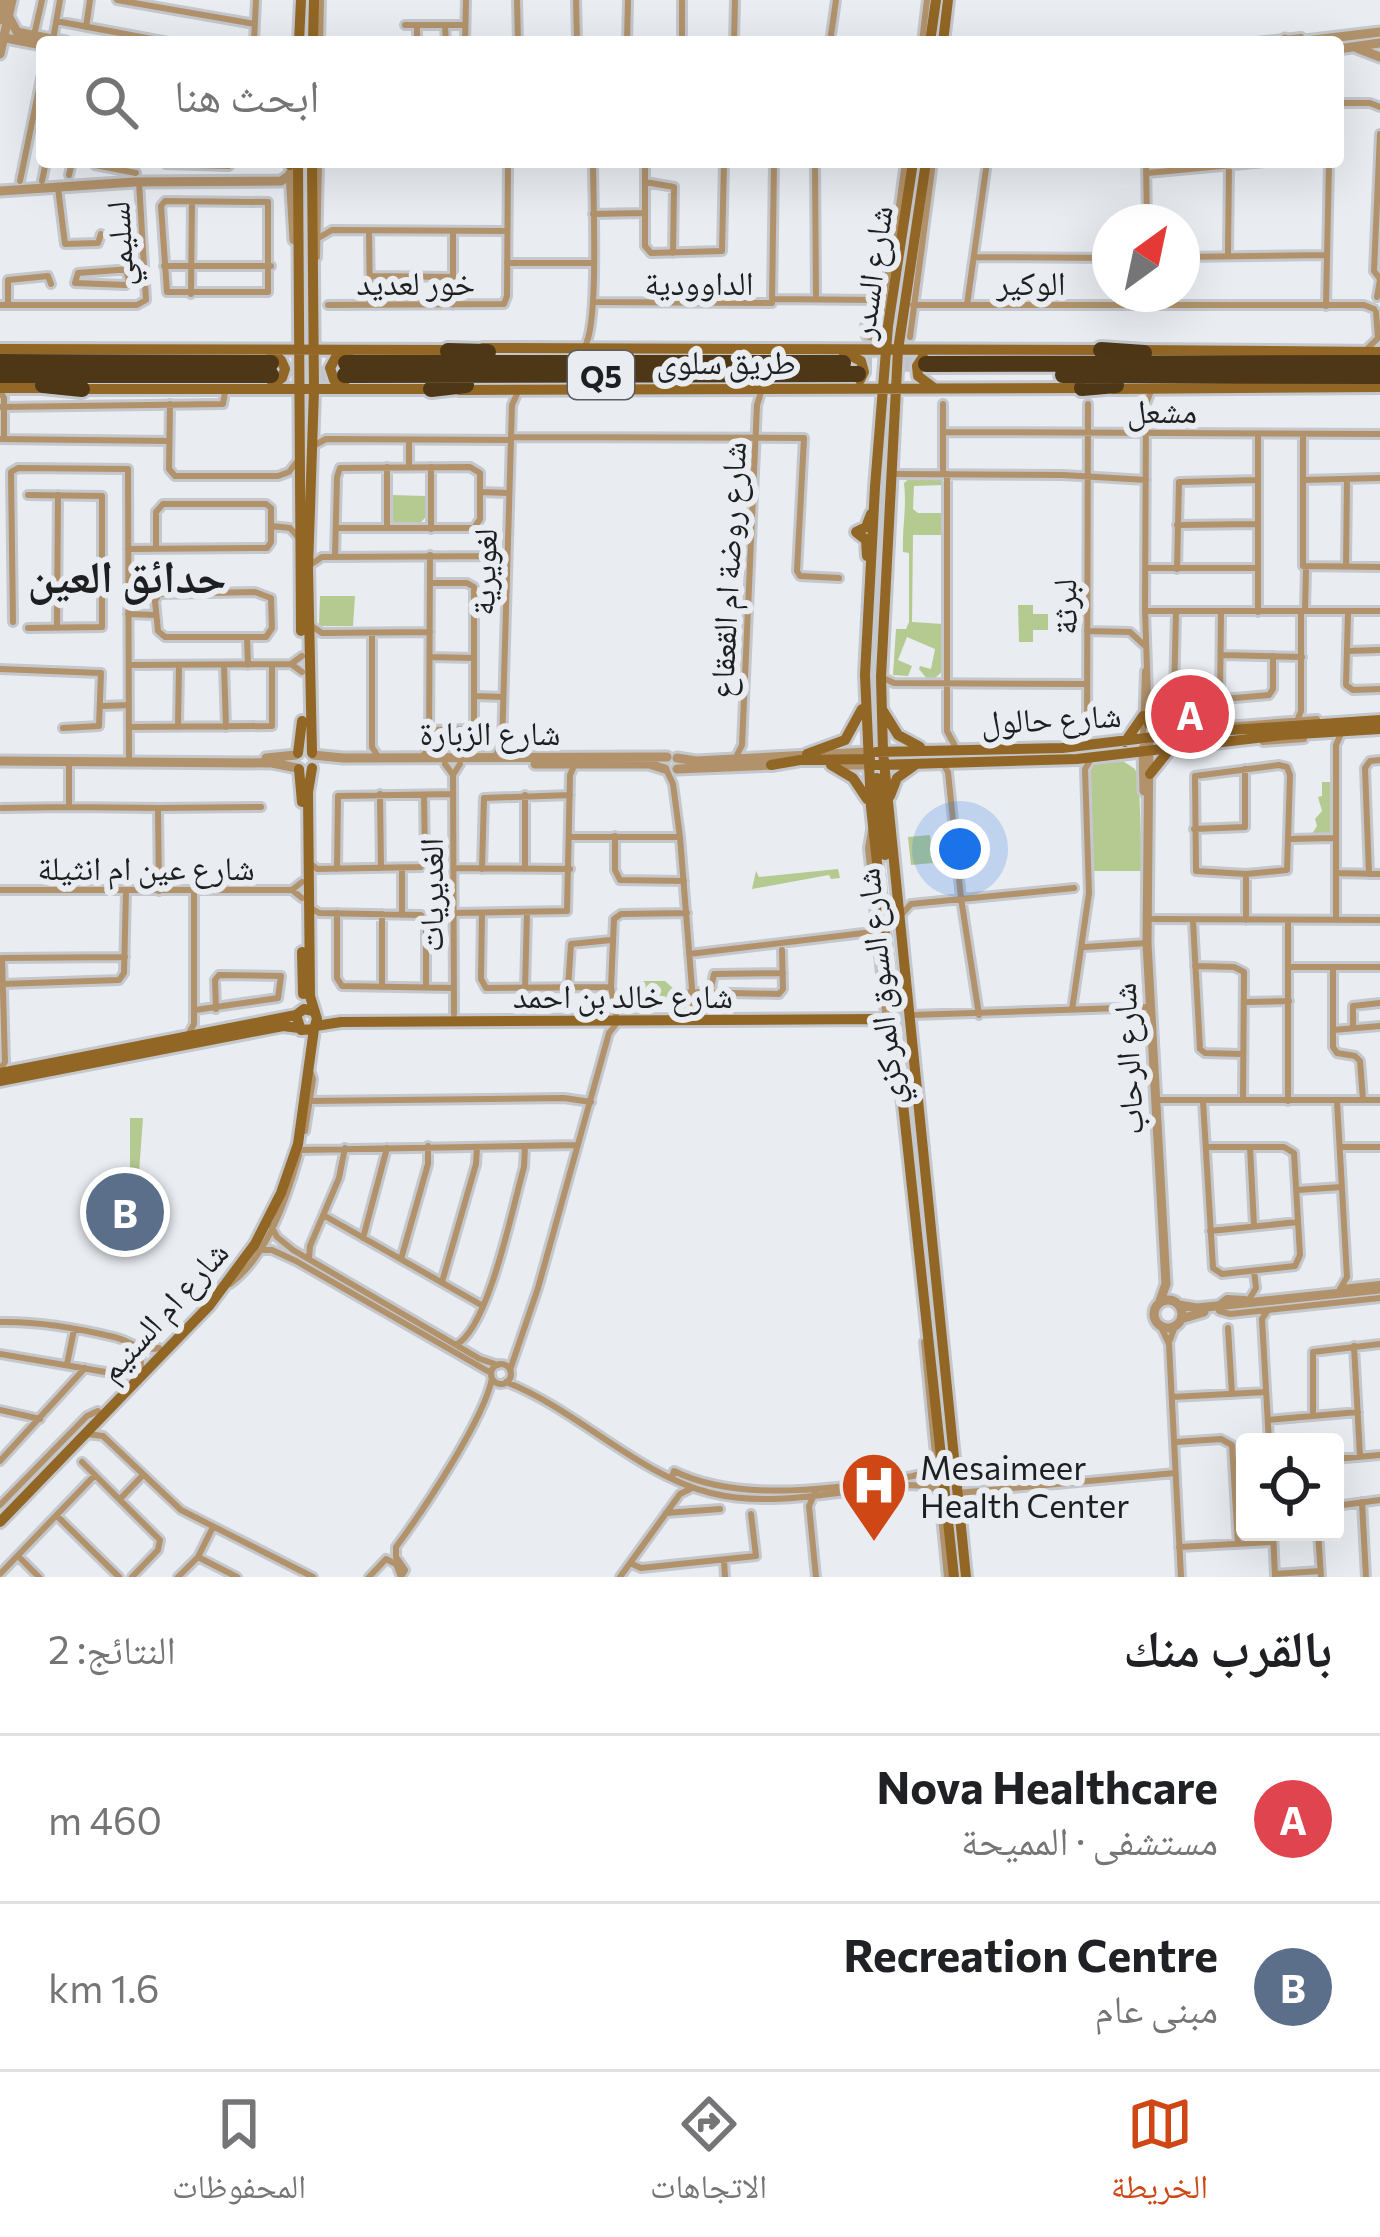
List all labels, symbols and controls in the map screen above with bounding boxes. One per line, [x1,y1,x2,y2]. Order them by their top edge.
search box [36,36,1344,168]
text: ابحث هنا [174,66,320,121]
icon: search [78,69,144,135]
street label: لسليمي [95,200,148,288]
street label: شارع السدر [840,203,902,343]
north arrow [1092,204,1200,312]
street label: خور لعديد [357,261,475,302]
street label: الداوودية [644,261,754,302]
street label: الوكير [995,261,1066,302]
street label: طريق سلوى [656,340,796,383]
road number: Q5 [568,351,634,399]
street label: مشعل [1127,389,1197,432]
street label: شارع روضة ام القعقاع [699,441,756,700]
street label: لغويرية [460,528,504,616]
district label: حدائق العين [27,547,227,605]
street label: لبرثة [1042,579,1084,635]
pin: A [1151,669,1229,759]
street label: شارع حالول [980,693,1122,743]
street label: شارع الزبارة [420,711,560,754]
your location [930,819,990,879]
street label: الغديريات [409,838,450,952]
street label: شارع عين ام انثيلة [37,846,255,890]
street label: شارع السوق المركزي [845,866,918,1108]
street label: شارع خالد بن احمد [513,974,733,1017]
street label: شارع الرحاب [1102,982,1152,1136]
pin: B [86,1167,164,1257]
street label: شارع ام السنيم [88,1231,239,1391]
map controls [1236,1433,1344,1541]
button: locate [1236,1433,1344,1541]
place label: Mesaimeer Health Center [920,1446,1129,1525]
hospital icon: Mesaimeer Health Center [839,1450,909,1544]
text: بالقرب منك [1123,1615,1332,1678]
text: النتائج: 2 [48,1624,176,1672]
text: Nova Healthcare [876,1758,1218,1813]
text: 460 m [48,1795,162,1843]
text: A [1279,1795,1307,1843]
text: مستشفى · المميحة [961,1815,1218,1863]
text: Recreation Centre [843,1926,1218,1981]
text: 1.6 km [48,1963,160,2011]
text: B [1280,1963,1306,2011]
text: مبنى عام [1095,1983,1218,2031]
tab: المحفوظات [172,2091,306,2219]
tab: الاتجاهات [650,2091,767,2219]
tab: الخريطة [1111,2091,1208,2219]

